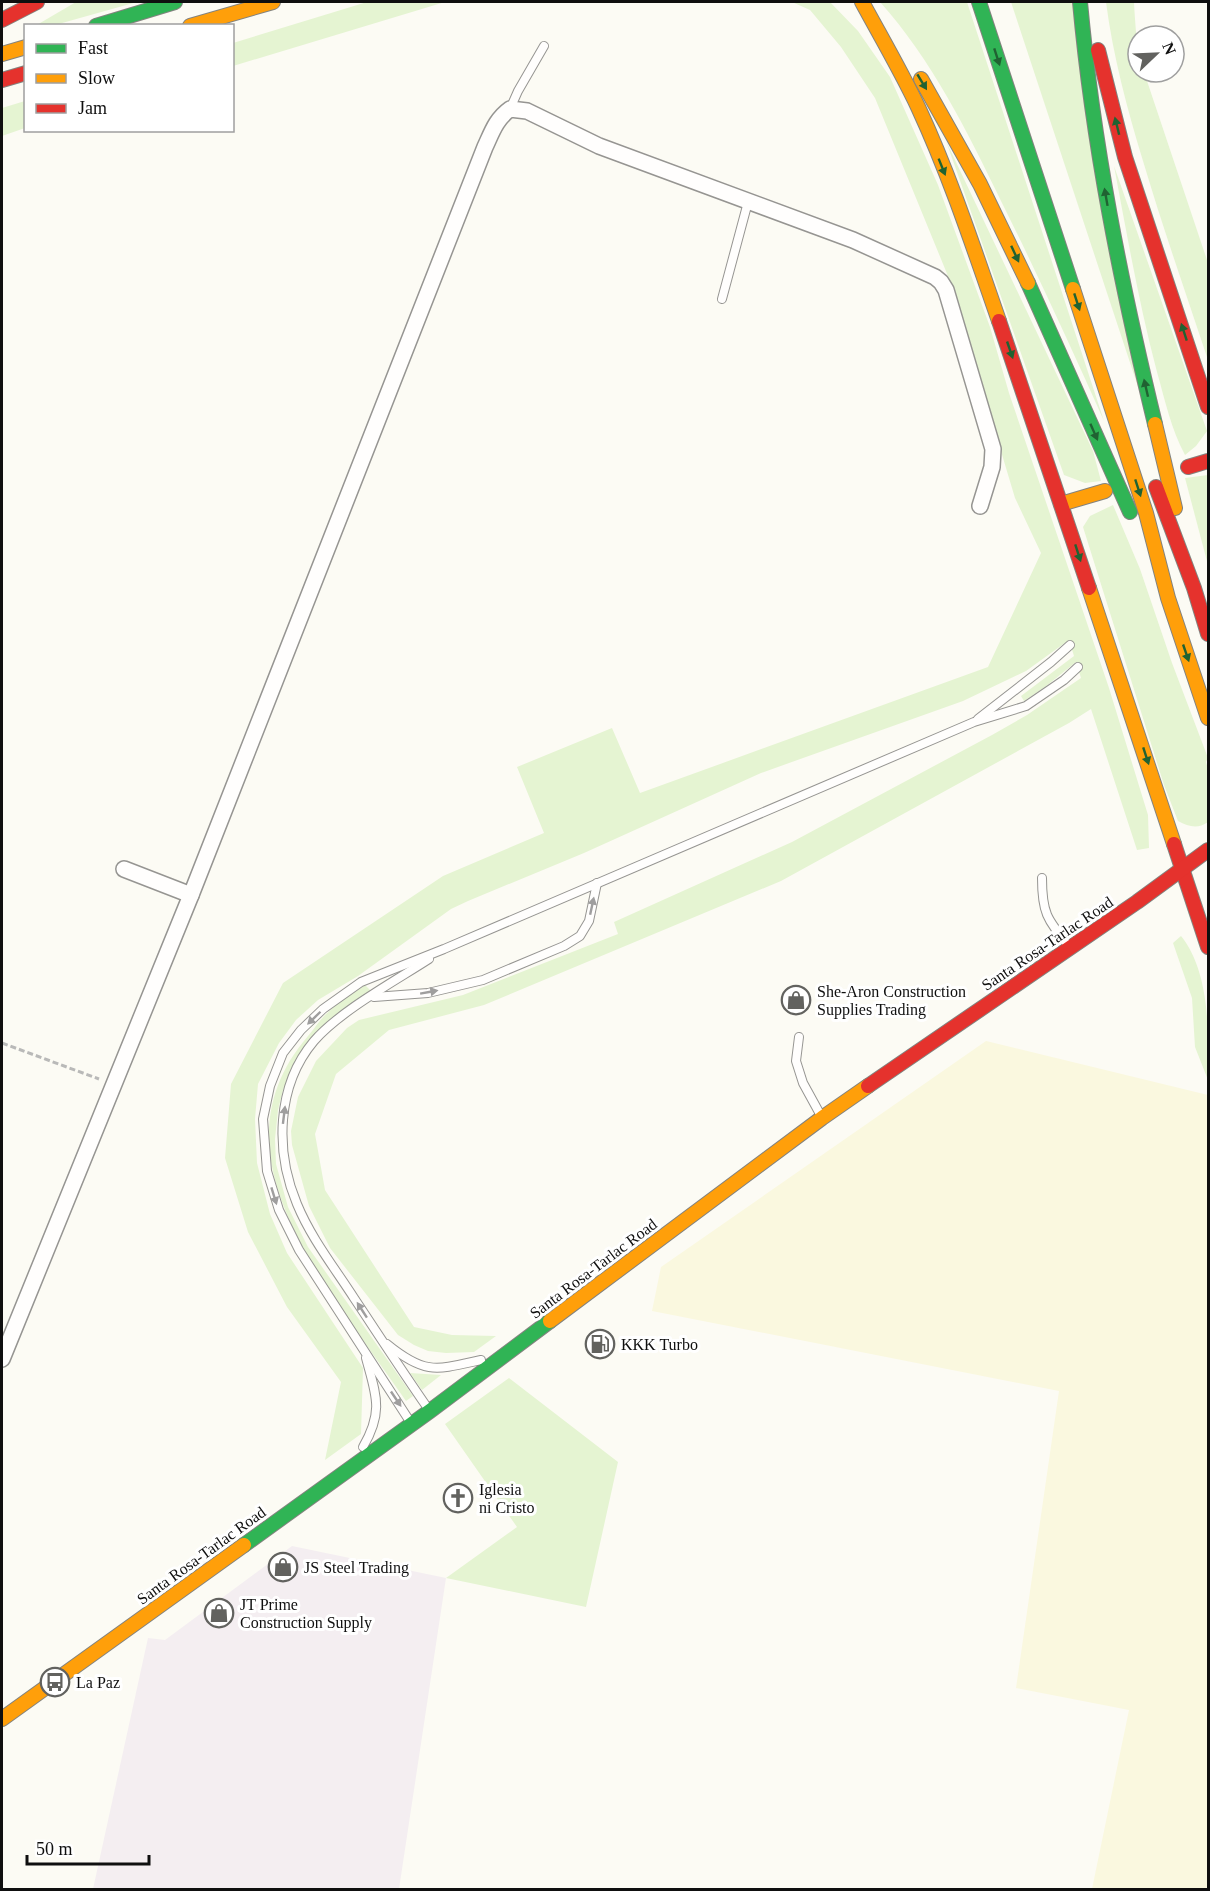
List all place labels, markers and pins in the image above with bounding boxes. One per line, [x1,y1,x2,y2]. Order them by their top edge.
place label: She-Aron Construction Supplies Trading [817,983,966,1019]
shop icon: She-Aron Construction Supplies Trading [780,984,812,1016]
fuel station icon: KKK Turbo [584,1328,616,1360]
place label: KKK Turbo [621,1336,698,1353]
place label: Iglesia ni Cristo [479,1481,535,1516]
church icon: Iglesia ni Cristo [442,1482,474,1514]
shop icon: JS Steel Trading [267,1551,299,1583]
place label: JS Steel Trading [304,1559,409,1577]
place label: JT Prime Construction Supply [240,1596,372,1632]
shop icon: JT Prime Construction Supply [203,1597,235,1629]
bus stop icon: La Paz [39,1666,71,1698]
place label: La Paz [76,1674,120,1691]

